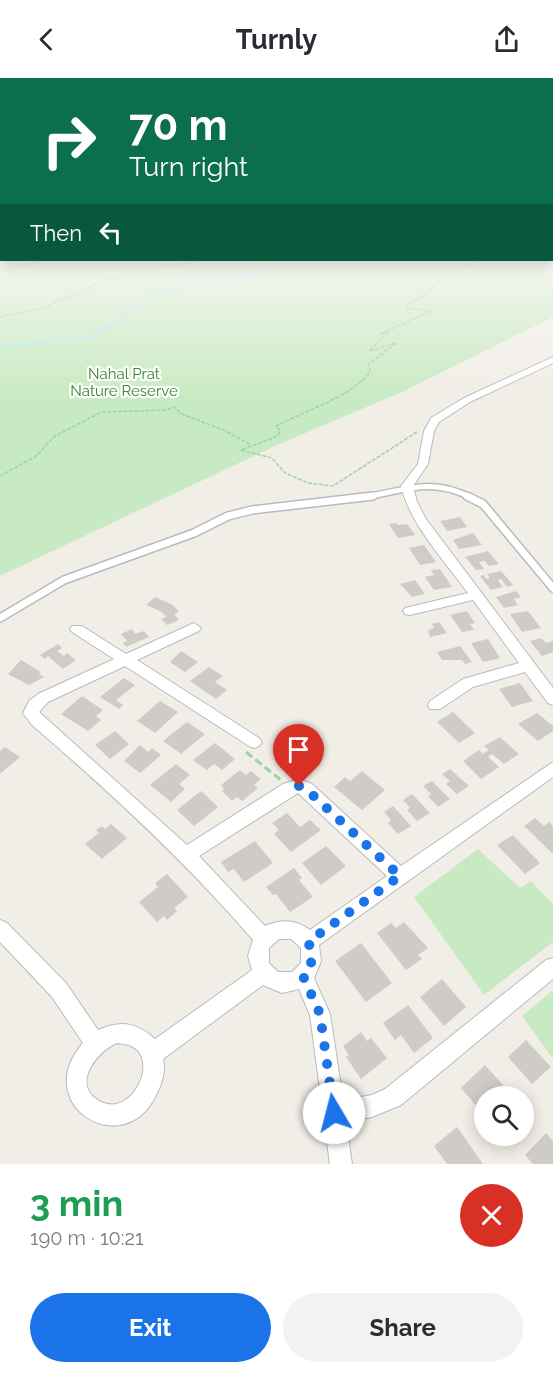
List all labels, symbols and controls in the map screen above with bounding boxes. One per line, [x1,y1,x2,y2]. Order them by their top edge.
icon: back [30,23,63,56]
icon: share [490,23,523,56]
text: Turnly [236,24,317,55]
text: 70 m [129,101,228,150]
icon: right [30,102,108,180]
text: Turn right [129,151,248,182]
icon: left [94,216,127,249]
text: Then [30,220,82,246]
park label: Nahal Prat Nature Reserve [70,365,178,400]
pin [273,724,324,786]
icon: arrive [282,733,315,766]
position arrow [302,1081,366,1145]
map controls [474,1086,534,1146]
button: search [474,1086,534,1146]
text: 3 min [30,1182,123,1224]
button: close [460,1184,523,1247]
text: 190 m · 10:21 [30,1226,144,1250]
button: Exit [30,1293,271,1362]
button: Share [283,1293,523,1362]

